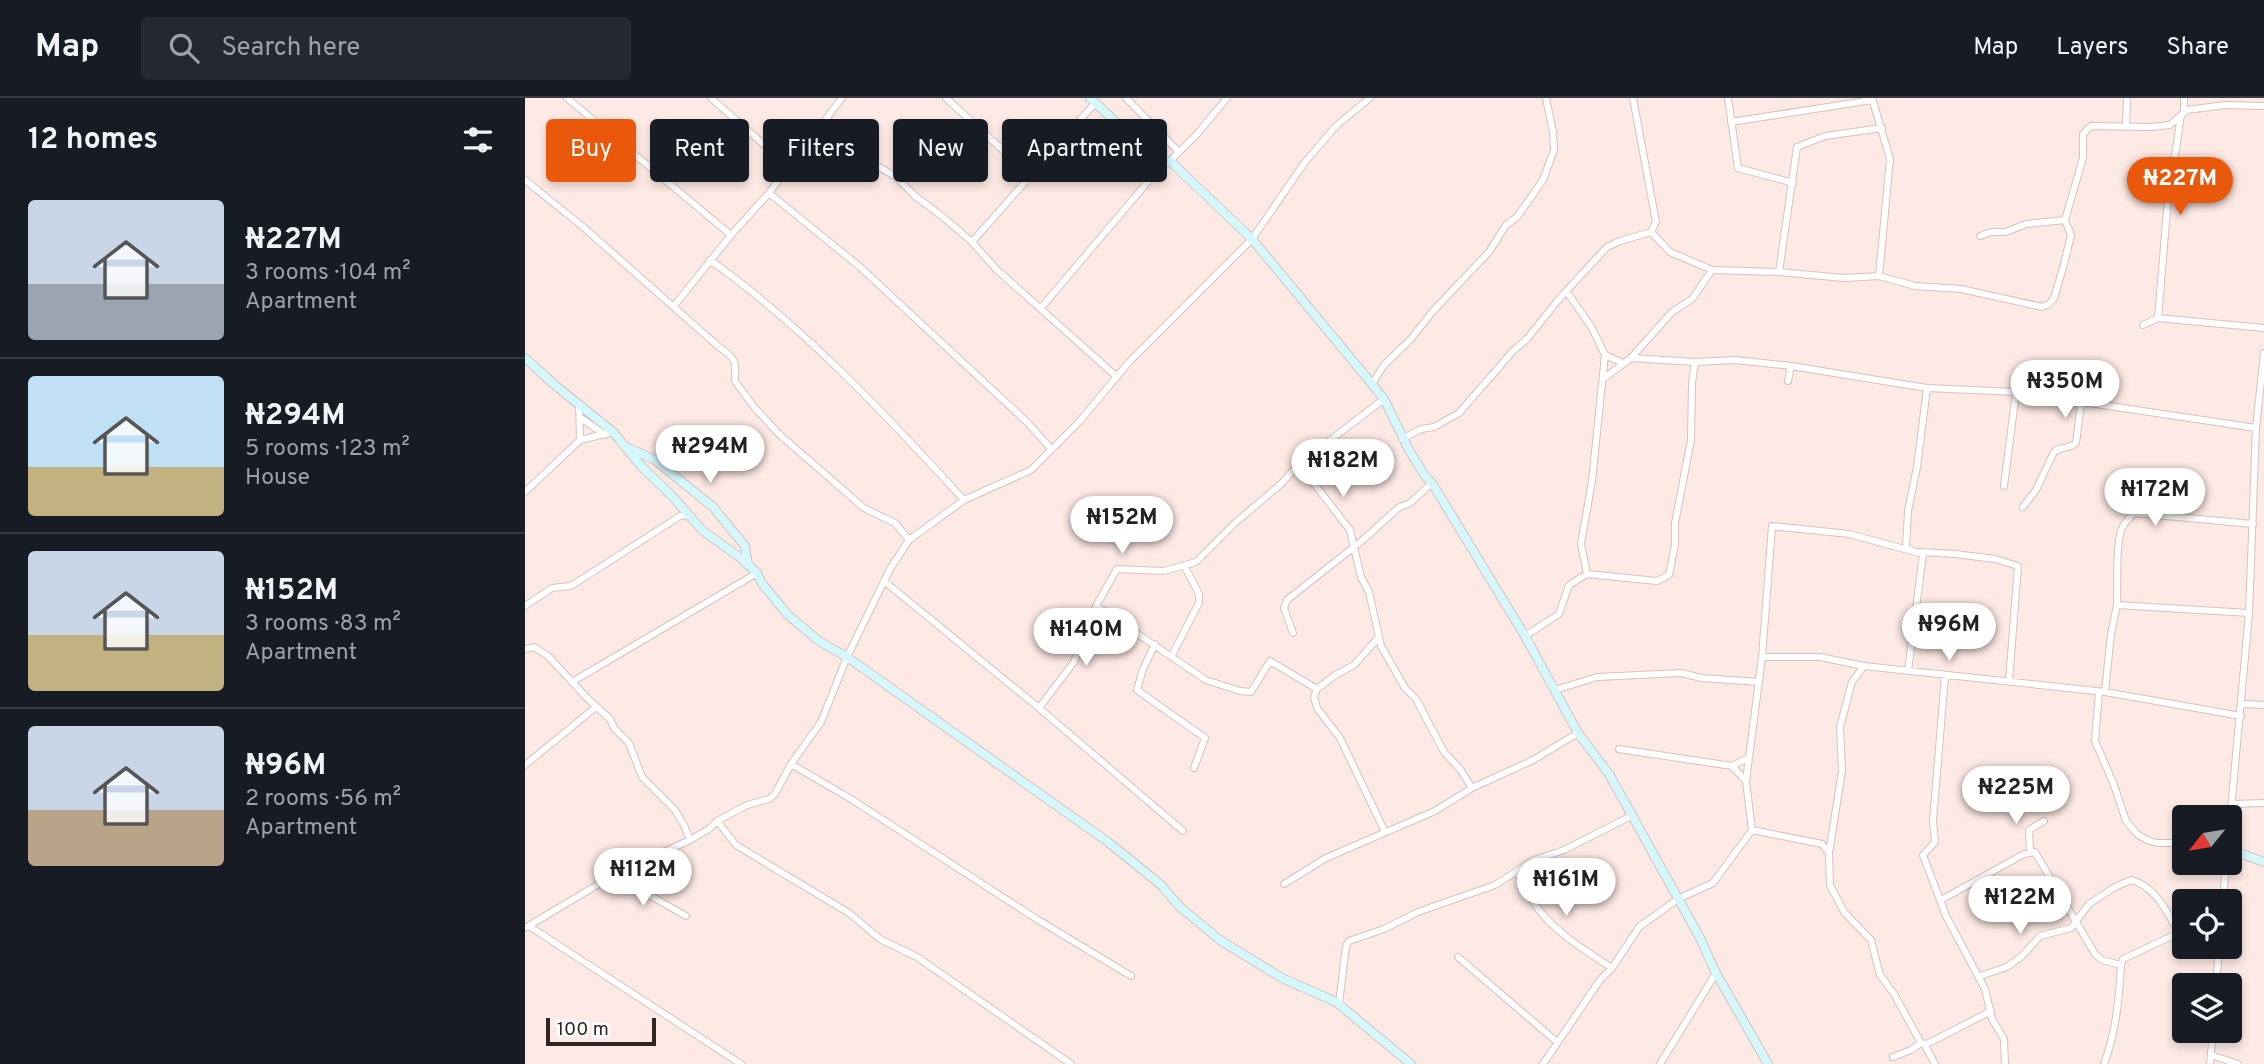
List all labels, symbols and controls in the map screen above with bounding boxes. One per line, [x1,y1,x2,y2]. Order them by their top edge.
search box [141,17,631,80]
text: Map [35,27,99,69]
icon: search [165,29,203,67]
text: Search here [221,32,360,65]
text: Map [1973,33,2018,63]
text: Layers [2056,33,2128,63]
text: Share [2166,33,2229,63]
chip: Buy [546,119,636,182]
chip: Rent [650,119,749,182]
chip: Filters [763,119,879,182]
chip: New [893,119,988,182]
chip: Apartment [1002,119,1167,182]
icon: filters [459,121,497,159]
text: 12 homes [28,122,158,159]
pin: ₦227M [2131,158,2229,217]
text: ₦227M [2143,165,2217,194]
text: ₦227M [245,222,342,259]
icon: home [84,228,168,312]
text: 3 rooms · 104 m² [245,259,410,288]
text: Apartment [245,288,357,317]
pin: ₦350M [2016,360,2114,420]
text: ₦350M [2027,368,2103,397]
text: ₦294M [245,398,345,435]
icon: home [84,404,168,488]
pin: ₦294M [661,426,759,485]
text: ₦294M [672,433,748,462]
text: 5 rooms · 123 m² [245,435,410,464]
pin: ₦182M [1294,440,1392,499]
text: ₦182M [1307,447,1379,476]
text: House [245,464,310,493]
pin: ₦172M [2106,468,2204,528]
text: ₦172M [2120,476,2190,505]
pin: ₦152M [1073,496,1171,556]
text: ₦152M [1086,504,1158,533]
text: ₦152M [245,573,338,610]
icon: home [84,579,168,663]
pin: ₦96M [1908,603,1990,663]
pin: ₦140M [1037,608,1135,668]
text: 3 rooms · 83 m² [245,610,401,639]
text: ₦96M [1918,611,1980,640]
text: ₦140M [1049,616,1123,645]
text: Apartment [245,639,357,668]
text: ₦96M [245,748,326,785]
icon: home [84,754,168,838]
pin: ₦225M [1967,766,2065,826]
text: ₦225M [1978,774,2054,803]
text: 2 rooms · 56 m² [245,785,401,814]
north arrow [2172,805,2242,875]
map controls [2172,805,2242,1043]
text: Apartment [245,814,357,843]
pin: ₦112M [594,848,692,908]
text: ₦112M [610,856,676,885]
pin: ₦161M [1517,858,1615,918]
text: ₦161M [1533,866,1599,895]
pin: ₦122M [1971,876,2069,936]
text: ₦122M [1984,884,2056,913]
button: locate [2172,889,2242,959]
button: layers [2172,973,2242,1043]
scale bar [546,1015,656,1047]
text: 100 m [557,1018,609,1042]

